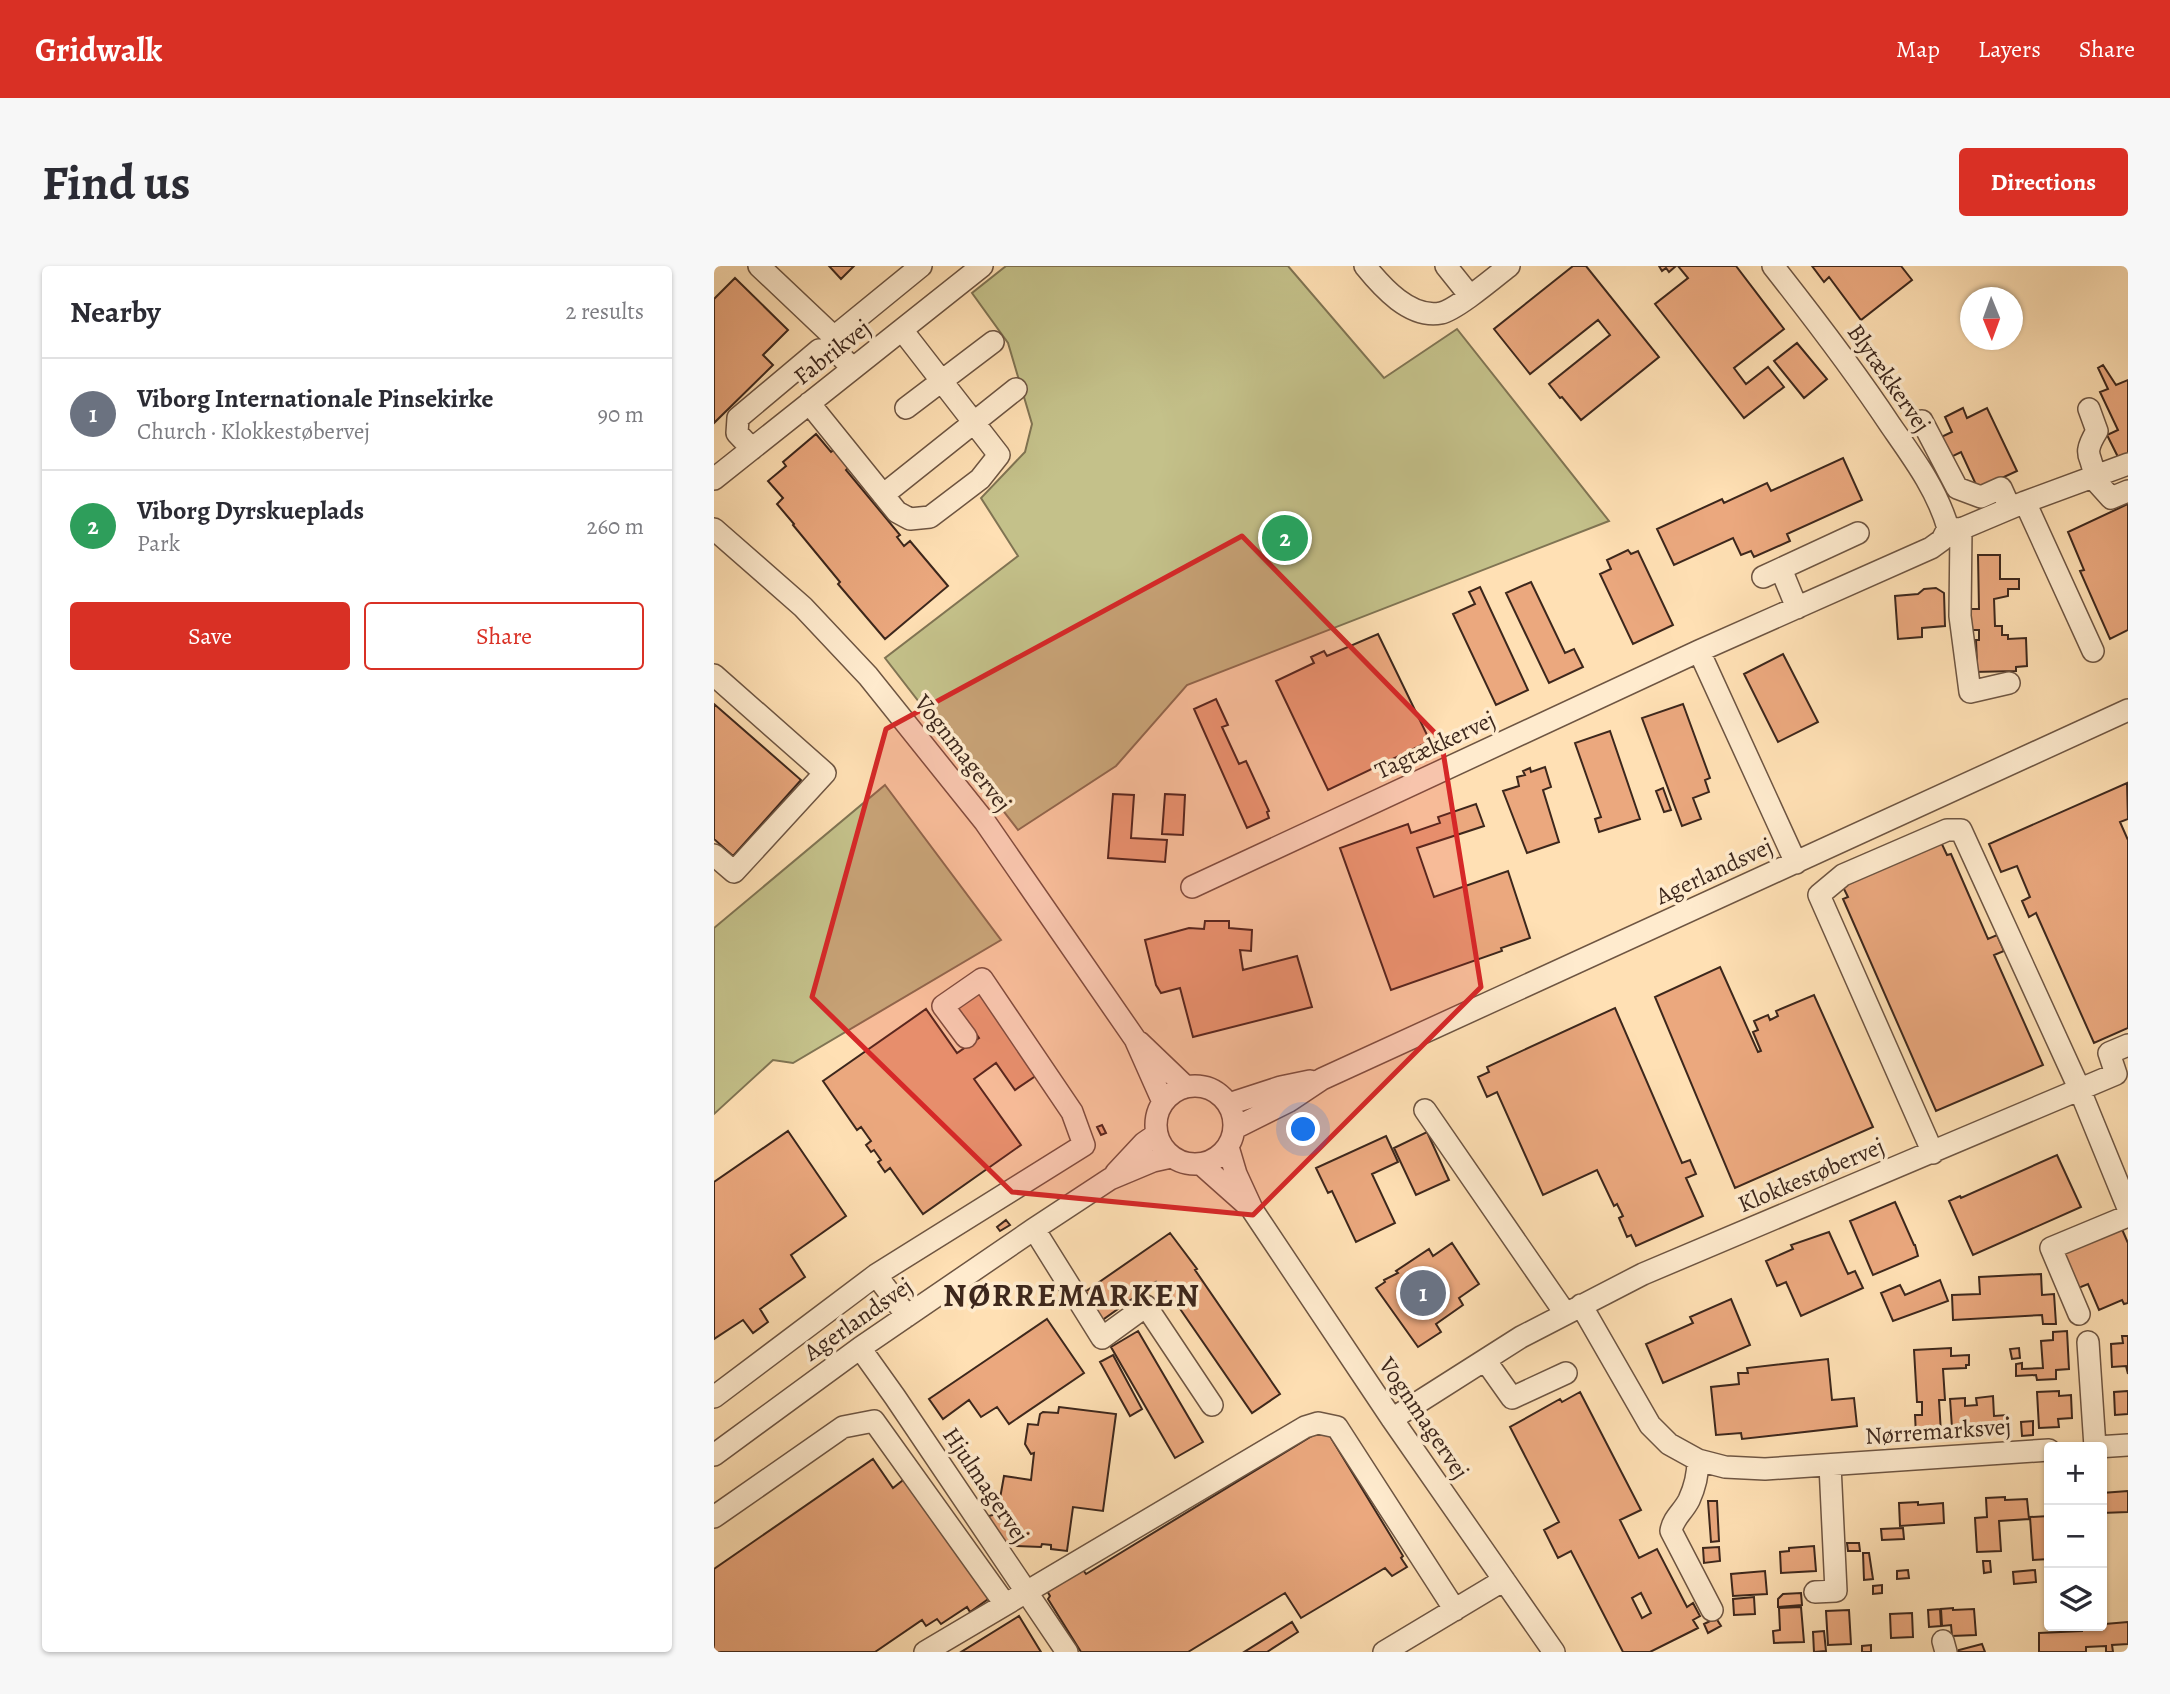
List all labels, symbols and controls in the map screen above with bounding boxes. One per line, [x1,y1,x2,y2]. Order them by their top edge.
text: Gridwalk [35,27,162,72]
text: Map [1896,33,1940,65]
text: Layers [1978,33,2041,65]
text: Share [2079,33,2135,65]
button: Directions [1959,148,2128,216]
text: Find us [42,149,190,216]
north arrow [1960,287,2023,350]
text: Nearby [70,292,161,332]
text: 2 results [566,296,644,327]
street label: Fabrikvej [787,312,877,392]
street label: Blytækkervej [1840,318,1938,438]
text: Viborg Internationale Pinsekirke [137,381,494,416]
text: 1 [89,399,97,430]
text: 90 m [598,399,644,430]
text: Church · Klokkestøbervej [137,416,370,447]
text: Viborg Dyrskueplads [137,493,364,528]
text: 2 [87,511,99,542]
text: 260 m [586,511,644,542]
pin: 2 [1262,512,1308,564]
text: Park [137,528,180,559]
button: Save [70,602,350,670]
button: Share [364,602,644,670]
street label: Vognmagervej [907,687,1019,818]
street label: Tagtækkervej [1370,703,1500,787]
street label: Agerlandsvej [1649,830,1778,912]
your location [1286,1112,1320,1146]
street label: Klokkestøbervej [1733,1130,1889,1220]
pin: 1 [1400,1267,1446,1319]
street label: Agerlandsvej [796,1270,919,1369]
district label: NØRREMARKEN [943,1273,1201,1317]
street label: Vognmagervej [1371,1350,1477,1485]
street label: Nørremarksvej [1864,1410,2012,1452]
street label: Hjulmagervej [935,1421,1037,1549]
map controls [2044,1442,2107,1631]
button: + [2044,1442,2107,1505]
button: − [2044,1505,2107,1568]
button: layers [2044,1568,2107,1631]

